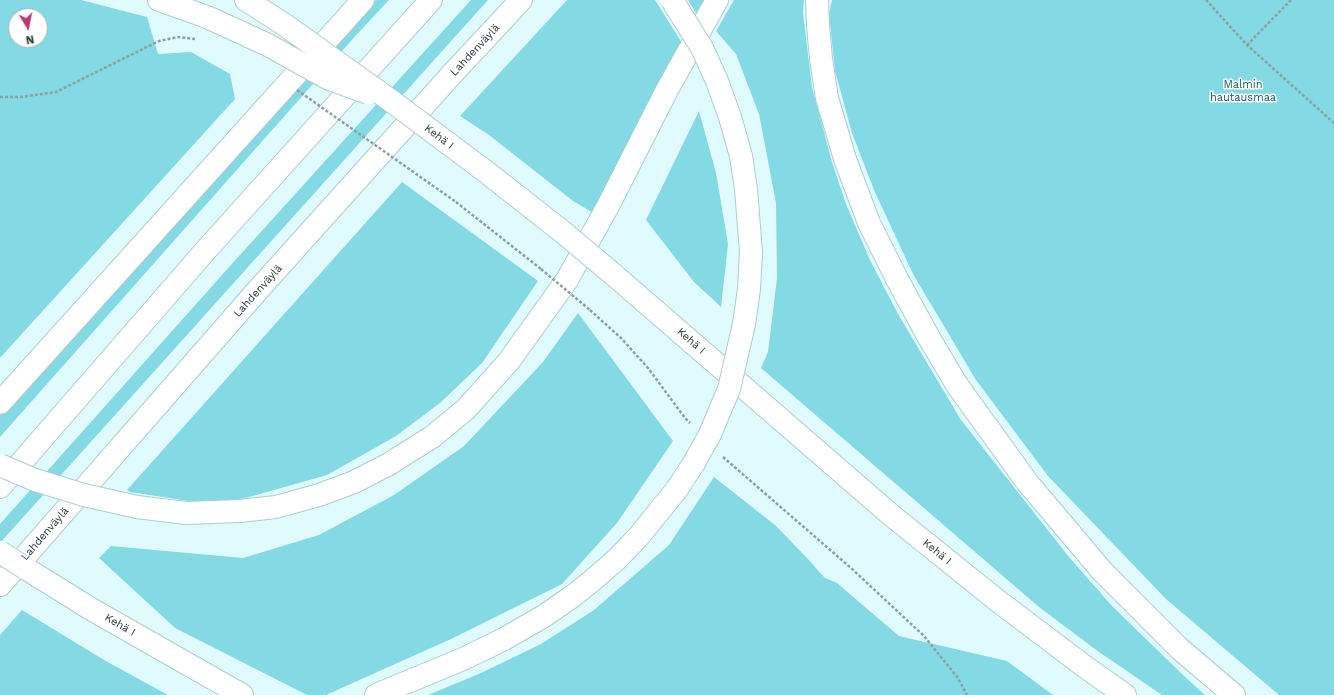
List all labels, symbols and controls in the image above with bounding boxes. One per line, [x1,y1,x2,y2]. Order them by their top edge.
north arrow [8,8,48,48]
street label: Lahdenväylä [448,21,502,79]
text: N [25,32,35,46]
park label: Malmin hautausmaa [1210,78,1276,104]
street label: Kehä I [422,122,456,152]
street label: Lahdenväylä [231,262,285,320]
street label: Kehä I [674,325,708,357]
street label: Lahdenväylä [18,505,72,563]
street label: Kehä I [920,536,954,568]
street label: Kehä I [102,611,138,639]

